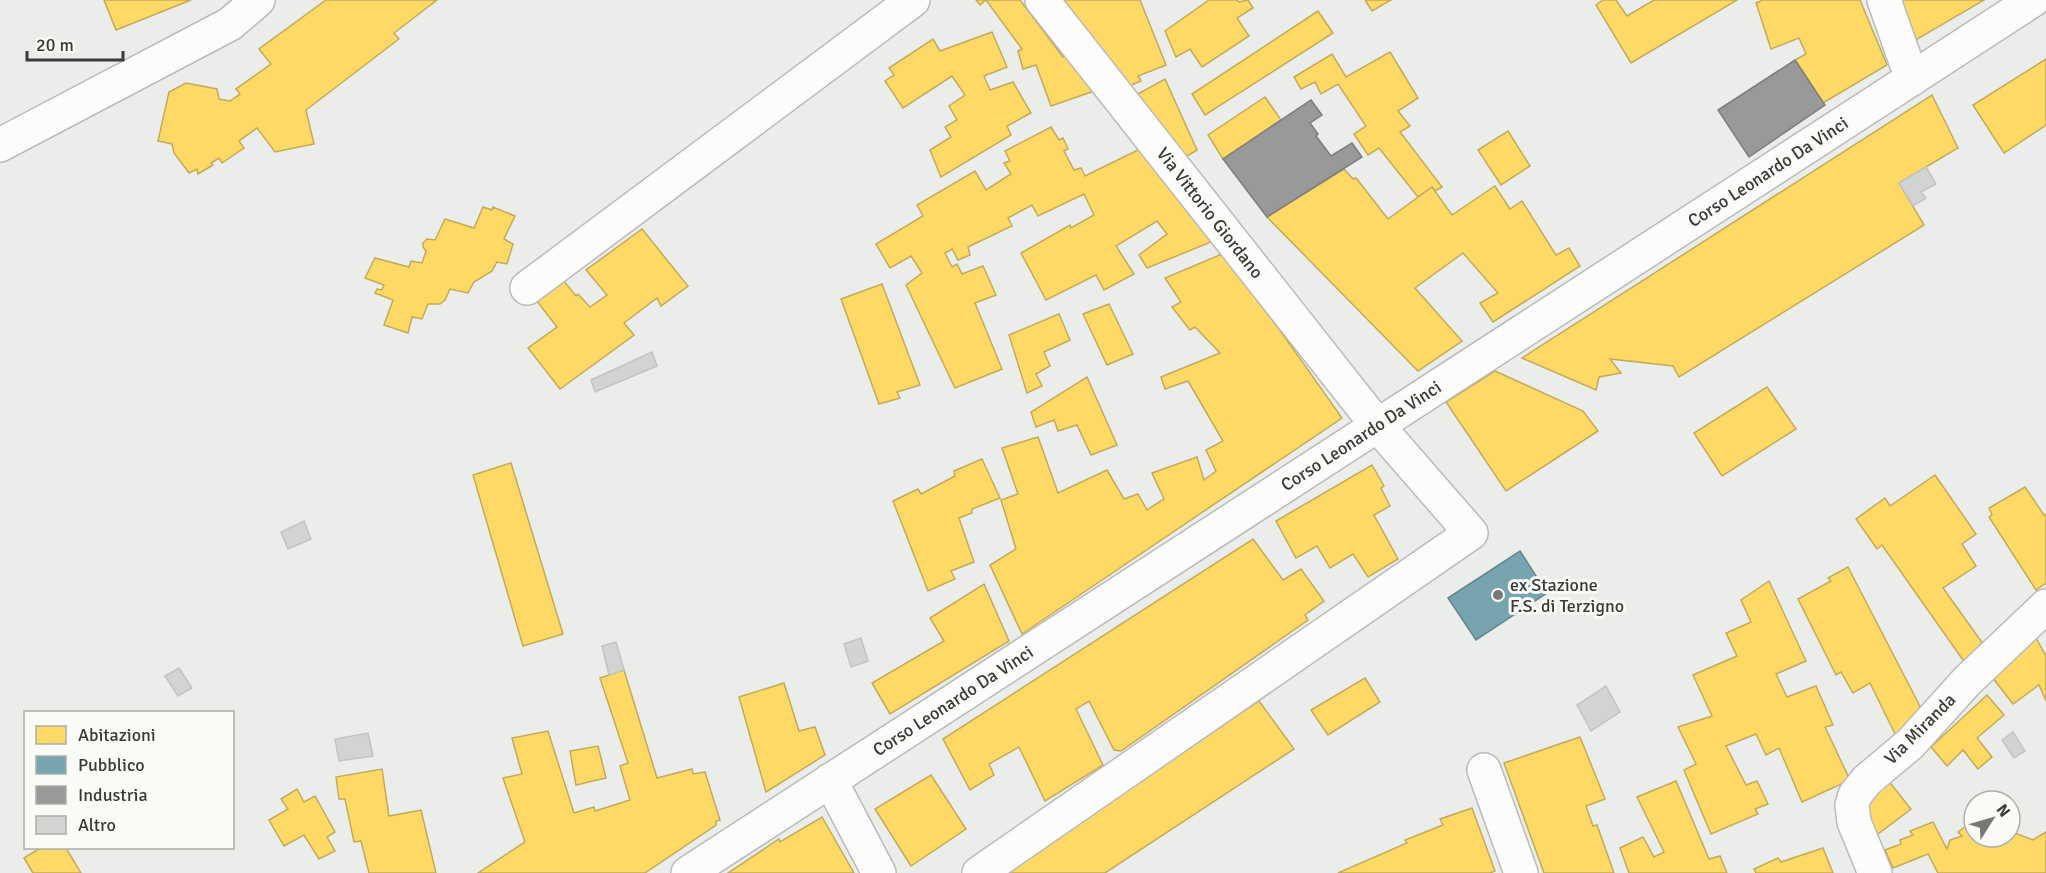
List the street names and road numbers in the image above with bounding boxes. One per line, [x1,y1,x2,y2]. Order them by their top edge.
street label: Corso Leonardo Da Vinci [1684,112,1852,232]
street label: Via Vittorio Giordano [1152,143,1268,283]
street label: Corso Leonardo Da Vinci [1277,376,1445,496]
street label: Corso Leonardo Da Vinci [869,641,1037,761]
street label: Via Miranda [1880,689,1960,769]

